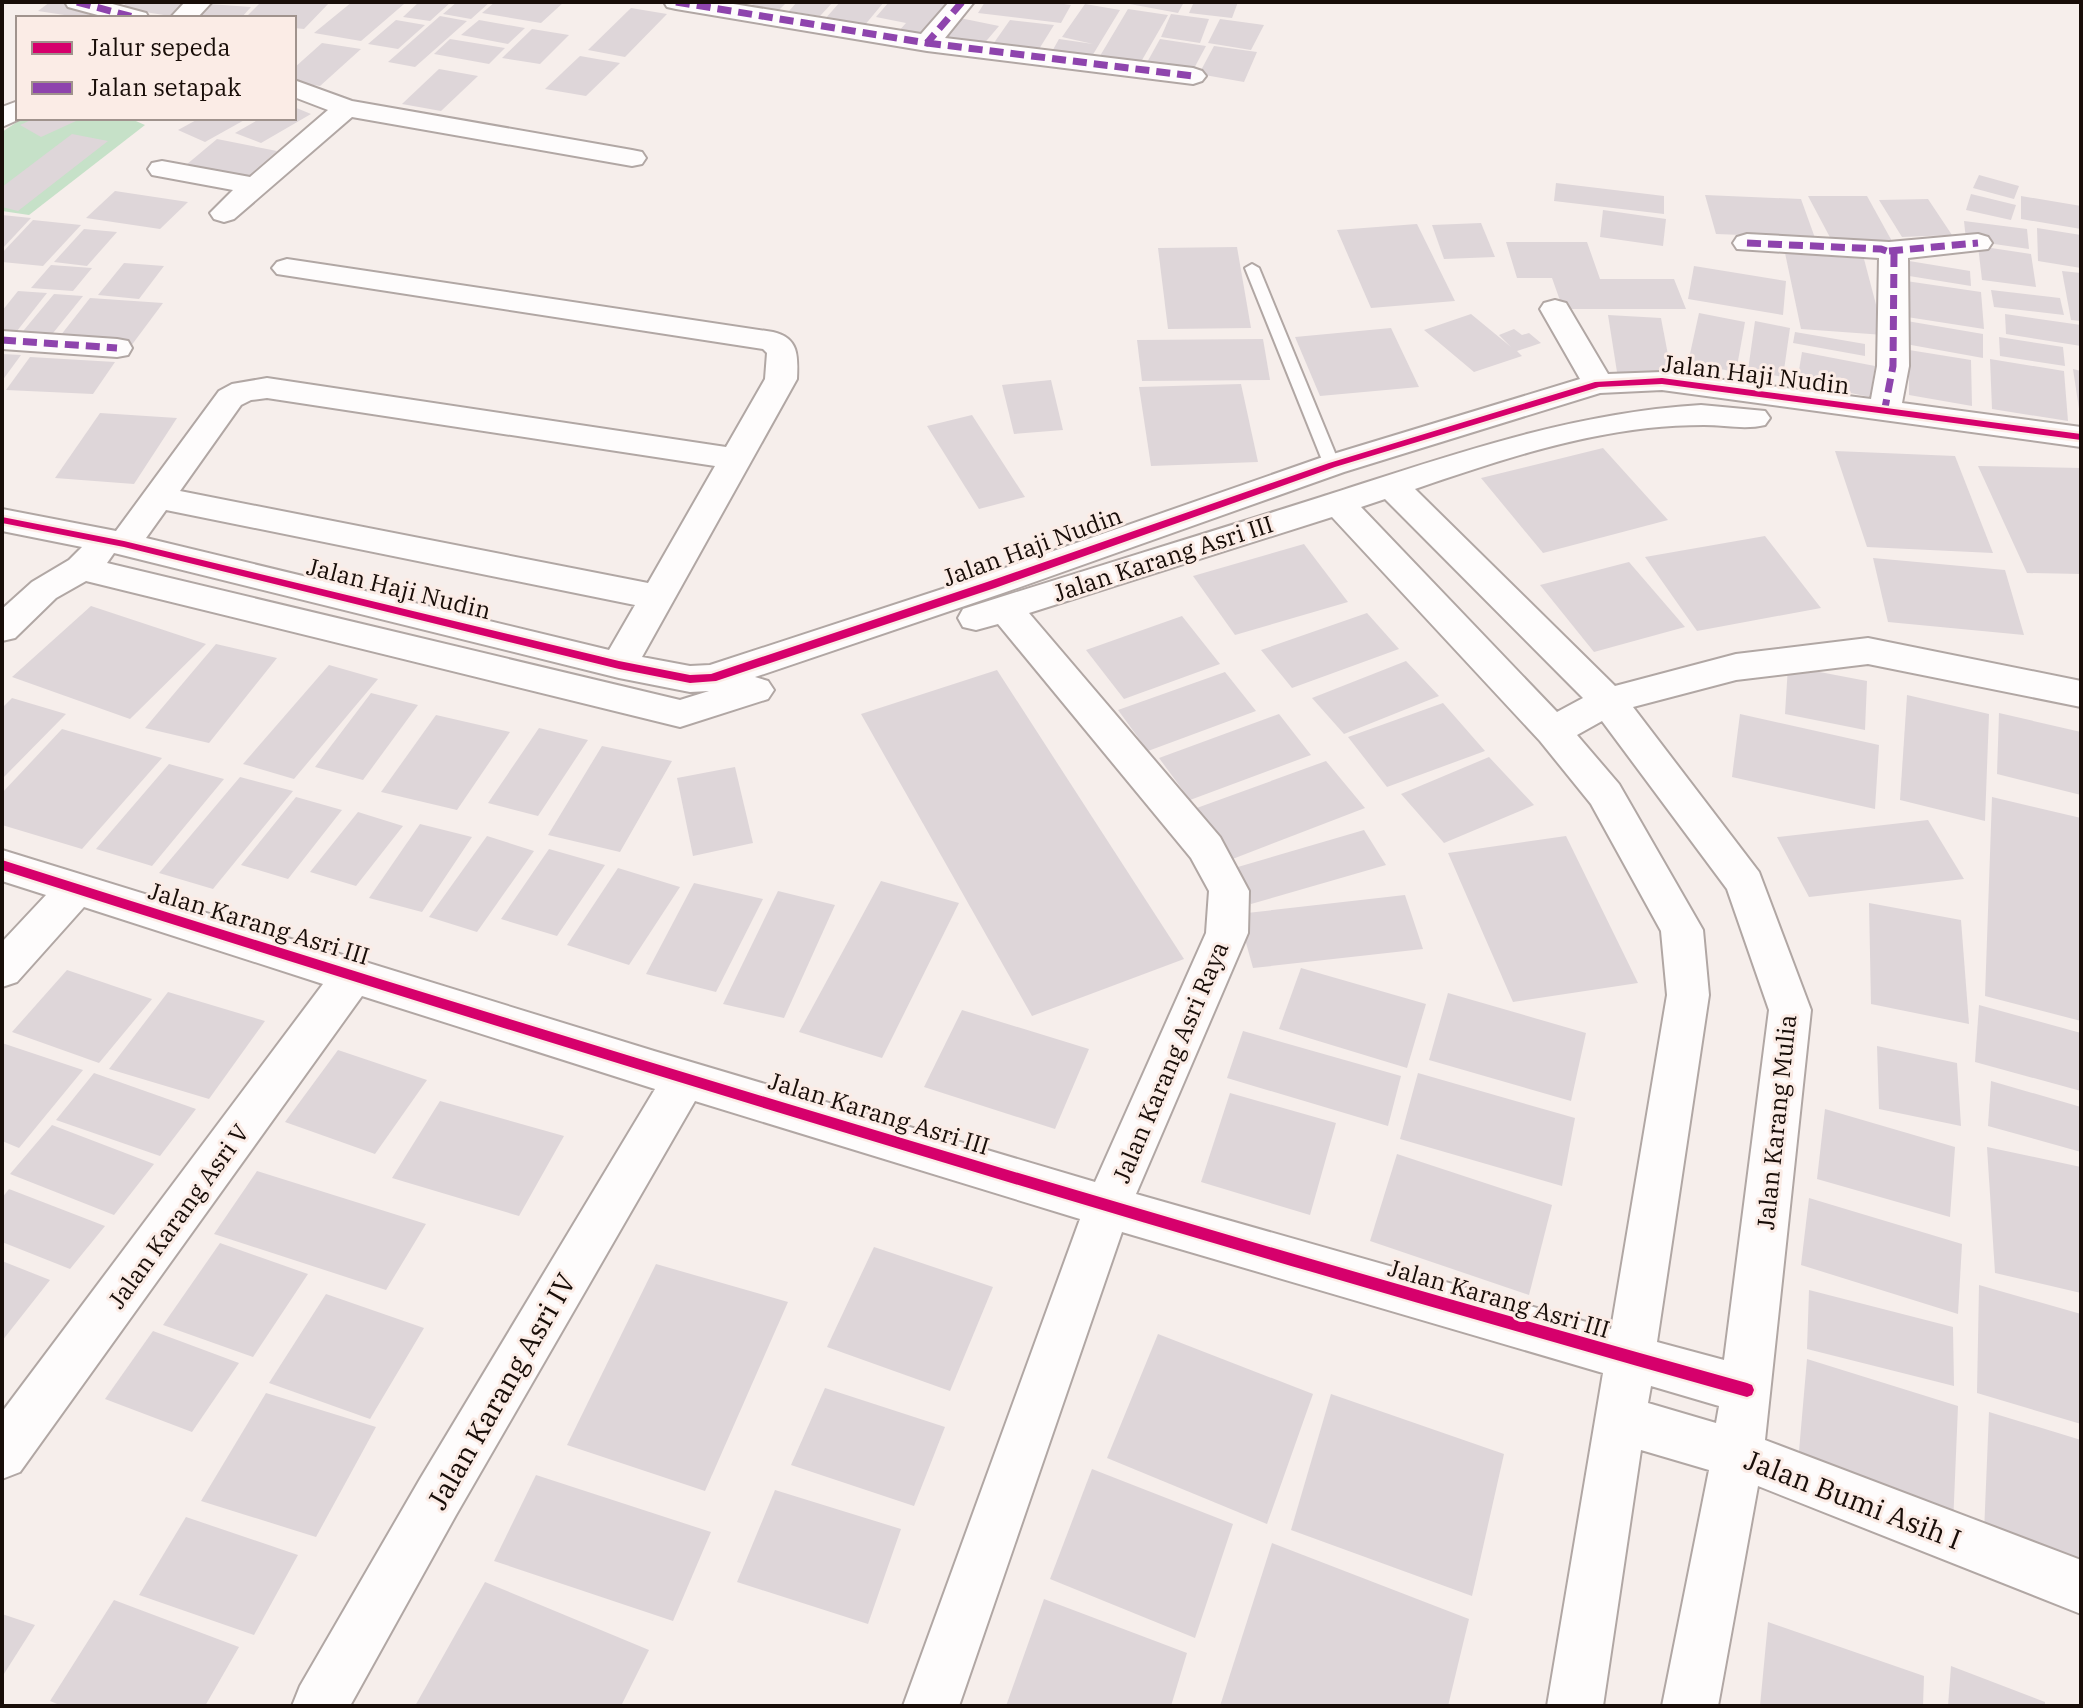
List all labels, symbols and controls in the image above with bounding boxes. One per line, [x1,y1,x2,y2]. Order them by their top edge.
legend [16,16,296,120]
text: Jalur sepeda [88,31,231,63]
text: Jalan setapak [88,71,241,103]
street label: Jalan Haji Nudin [1660,347,1852,401]
street label: Jalan Haji Nudin [938,499,1126,593]
street label: Jalan Karang Asri III [1049,507,1277,609]
street label: Jalan Haji Nudin [304,550,494,626]
street label: Jalan Karang Asri III [145,874,373,972]
street label: Jalan Karang Asri Raya [1105,936,1235,1188]
street label: Jalan Karang Mulia [1749,1013,1803,1231]
street label: Jalan Karang Asri III [765,1064,993,1162]
street label: Jalan Karang Asri V [100,1117,256,1315]
street label: Jalan Karang Asri III [1384,1251,1614,1345]
street label: Jalan Karang Asri IV [418,1266,584,1516]
street label: Jalan Bumi Asih I [1739,1441,1967,1557]

